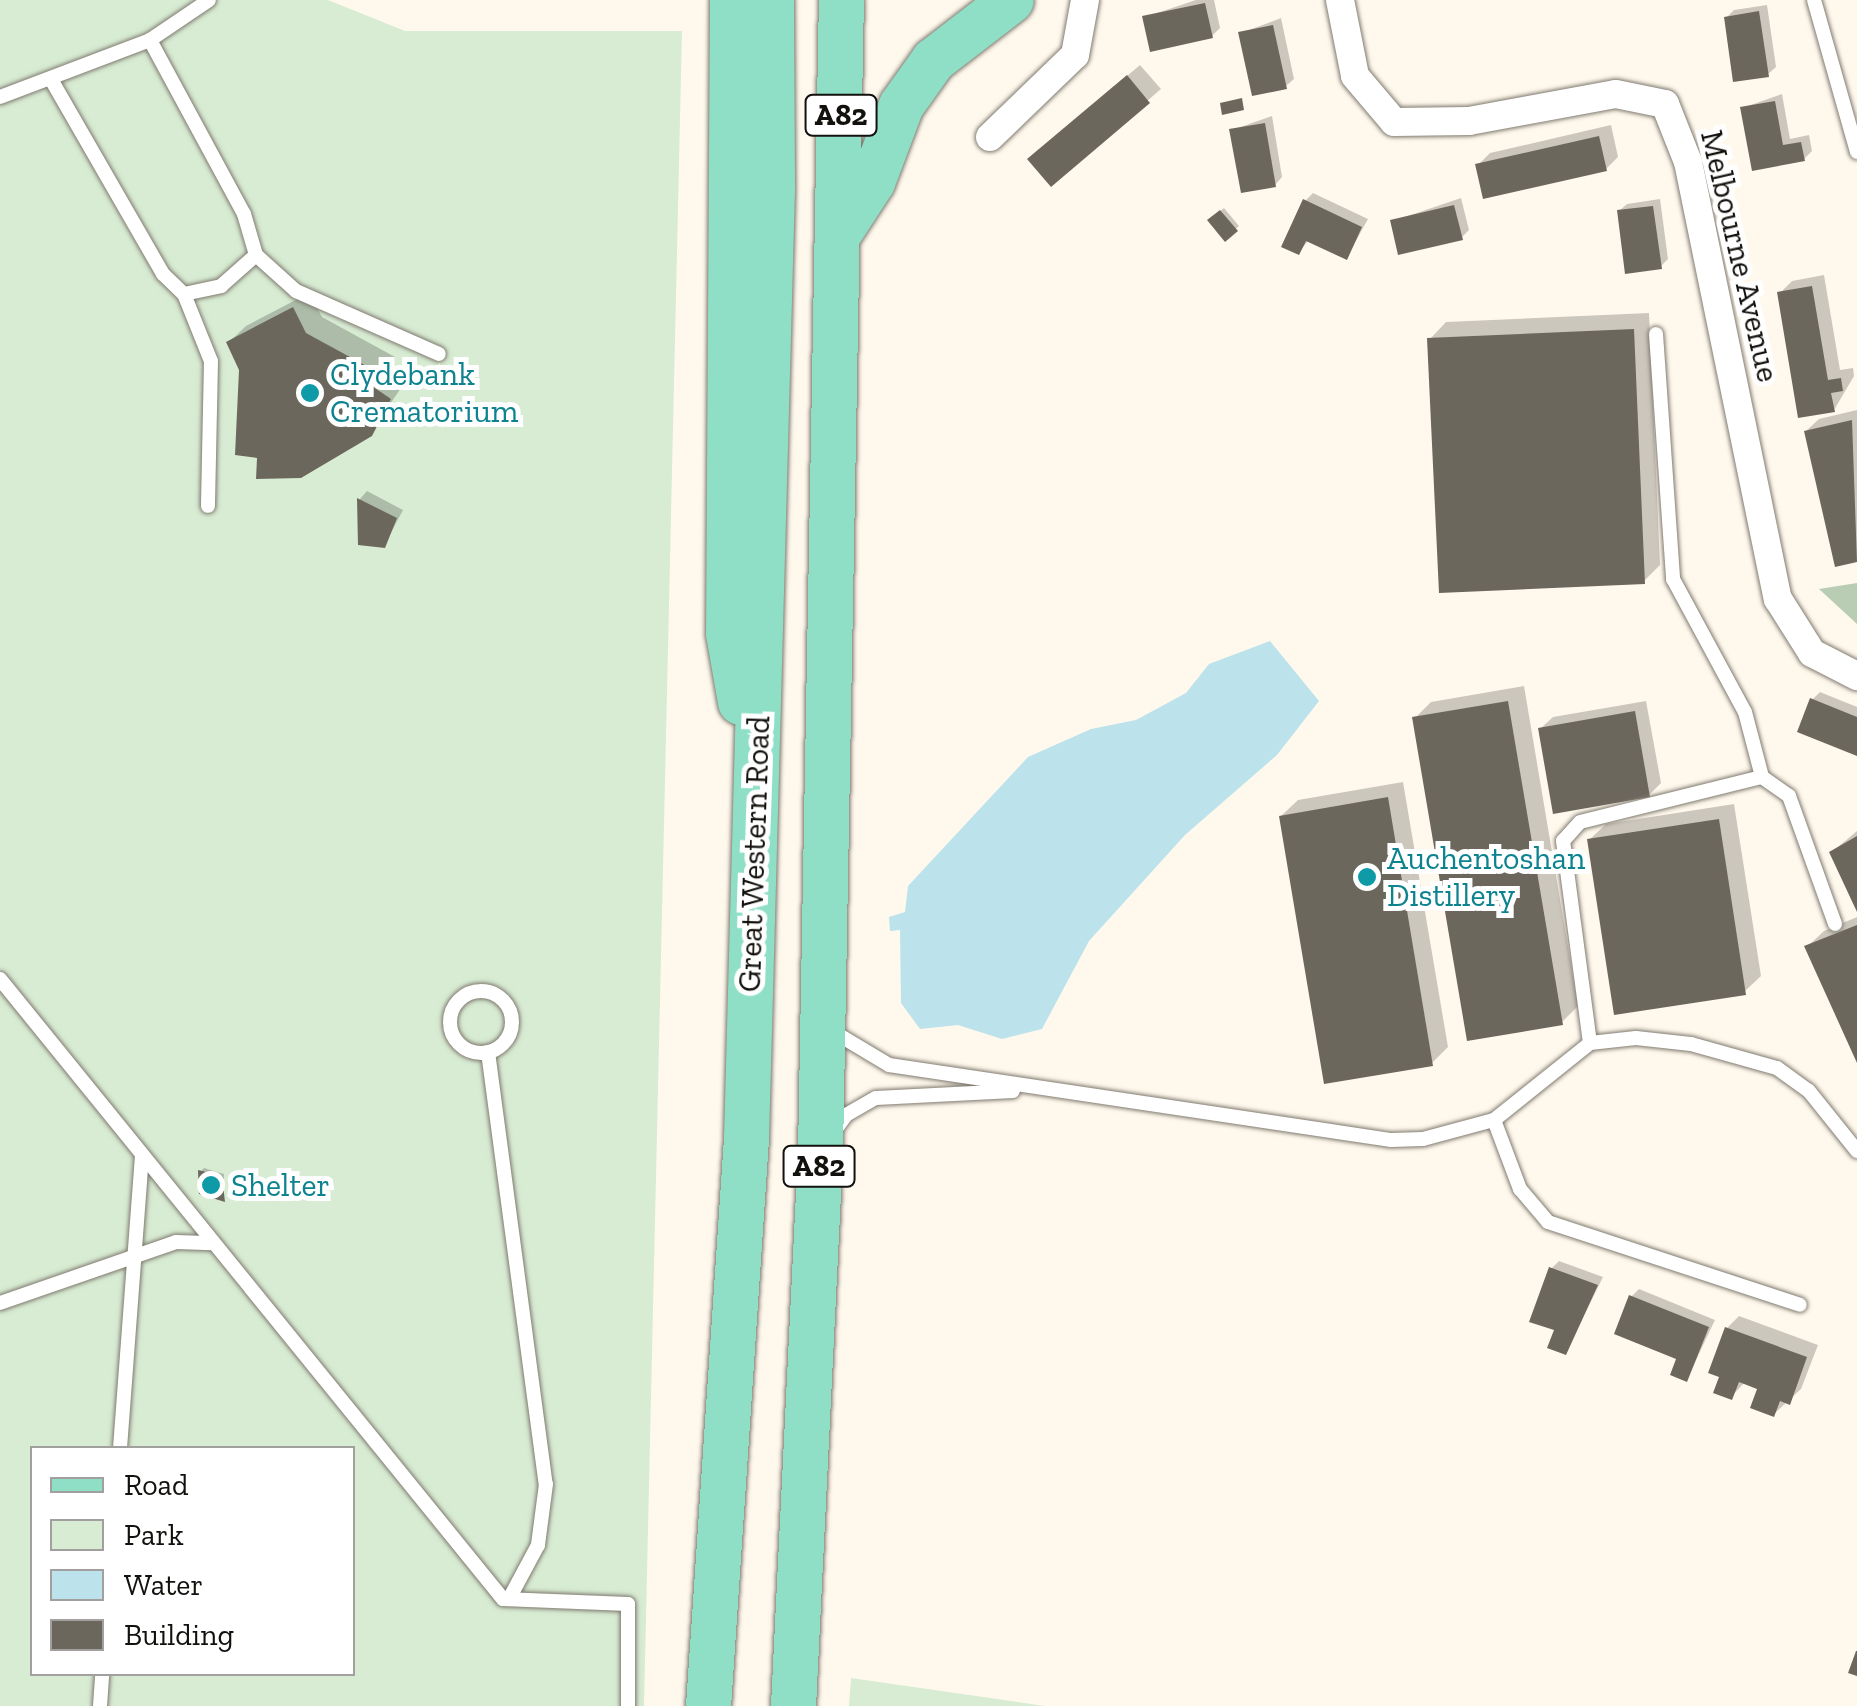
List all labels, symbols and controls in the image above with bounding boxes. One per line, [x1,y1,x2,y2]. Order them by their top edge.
road number: A82 [804,90,878,140]
street label: Melbourne Avenue [1692,126,1788,386]
place label: Clydebank Crematorium [330,356,518,431]
marker: Clydebank Crematorium [299,382,321,404]
street label: Great Western Road [730,715,778,993]
place label: Auchentoshan Distillery [1387,840,1585,915]
marker: Auchentoshan Distillery [1356,866,1378,888]
road number: A82 [782,1141,856,1191]
place label: Shelter [231,1166,330,1204]
marker: Shelter [200,1174,222,1196]
legend [30,1446,355,1676]
text: Road [124,1467,189,1503]
text: Park [124,1517,184,1553]
text: Water [124,1567,203,1603]
text: Building [124,1617,234,1653]

